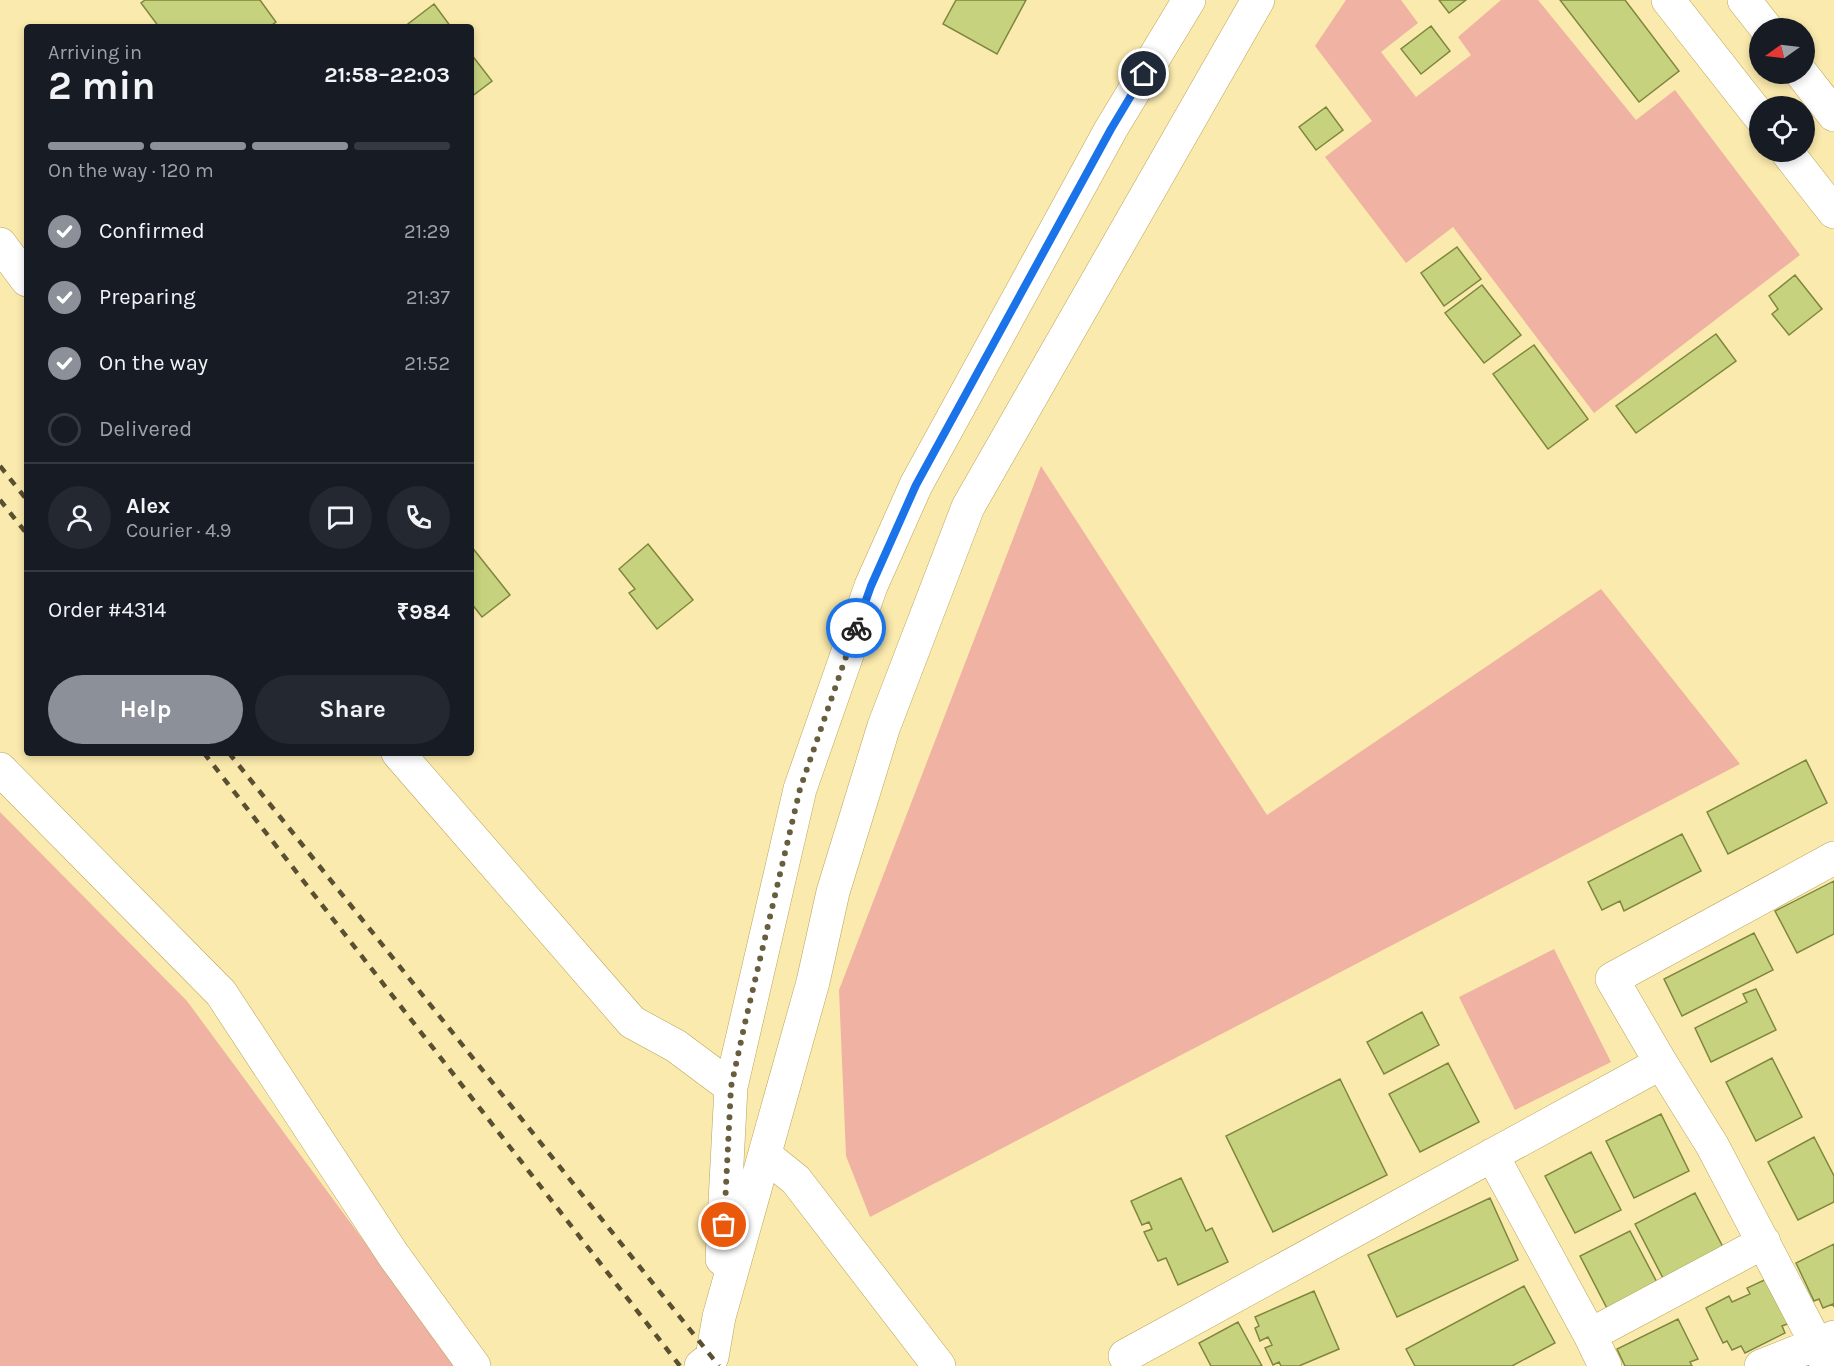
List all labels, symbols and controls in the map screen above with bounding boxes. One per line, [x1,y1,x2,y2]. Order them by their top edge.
north arrow [1749,18,1815,84]
map controls [1749,18,1815,162]
text: Arriving in [48,41,142,64]
pin [1118,48,1169,99]
icon: home [1127,57,1160,90]
text: 21:58–22:03 [324,62,450,88]
text: 2 min [48,63,156,109]
button: locate [1749,96,1815,162]
text: On the way · 120 m [48,159,214,182]
icon: check [48,215,81,248]
text: Confirmed [99,218,205,244]
text: 21:29 [404,220,450,243]
icon: check [48,281,81,314]
text: Preparing [99,284,196,310]
text: 21:37 [406,286,450,309]
icon: check [48,347,81,380]
text: On the way [99,350,208,376]
text: 21:52 [404,352,450,375]
text: Delivered [99,416,192,442]
button: person [48,486,111,549]
button: chat [309,486,372,549]
button: phone [387,486,450,549]
text: Alex [126,493,170,519]
text: Courier · 4.9 [126,519,231,542]
text: Order #4314 [48,597,166,623]
courier [826,598,886,658]
text: ₹984 [397,599,450,625]
icon: bike [840,612,873,645]
button: Help [48,675,243,744]
button: Share [255,675,450,744]
pin [698,1199,749,1250]
icon: bag [707,1208,740,1241]

